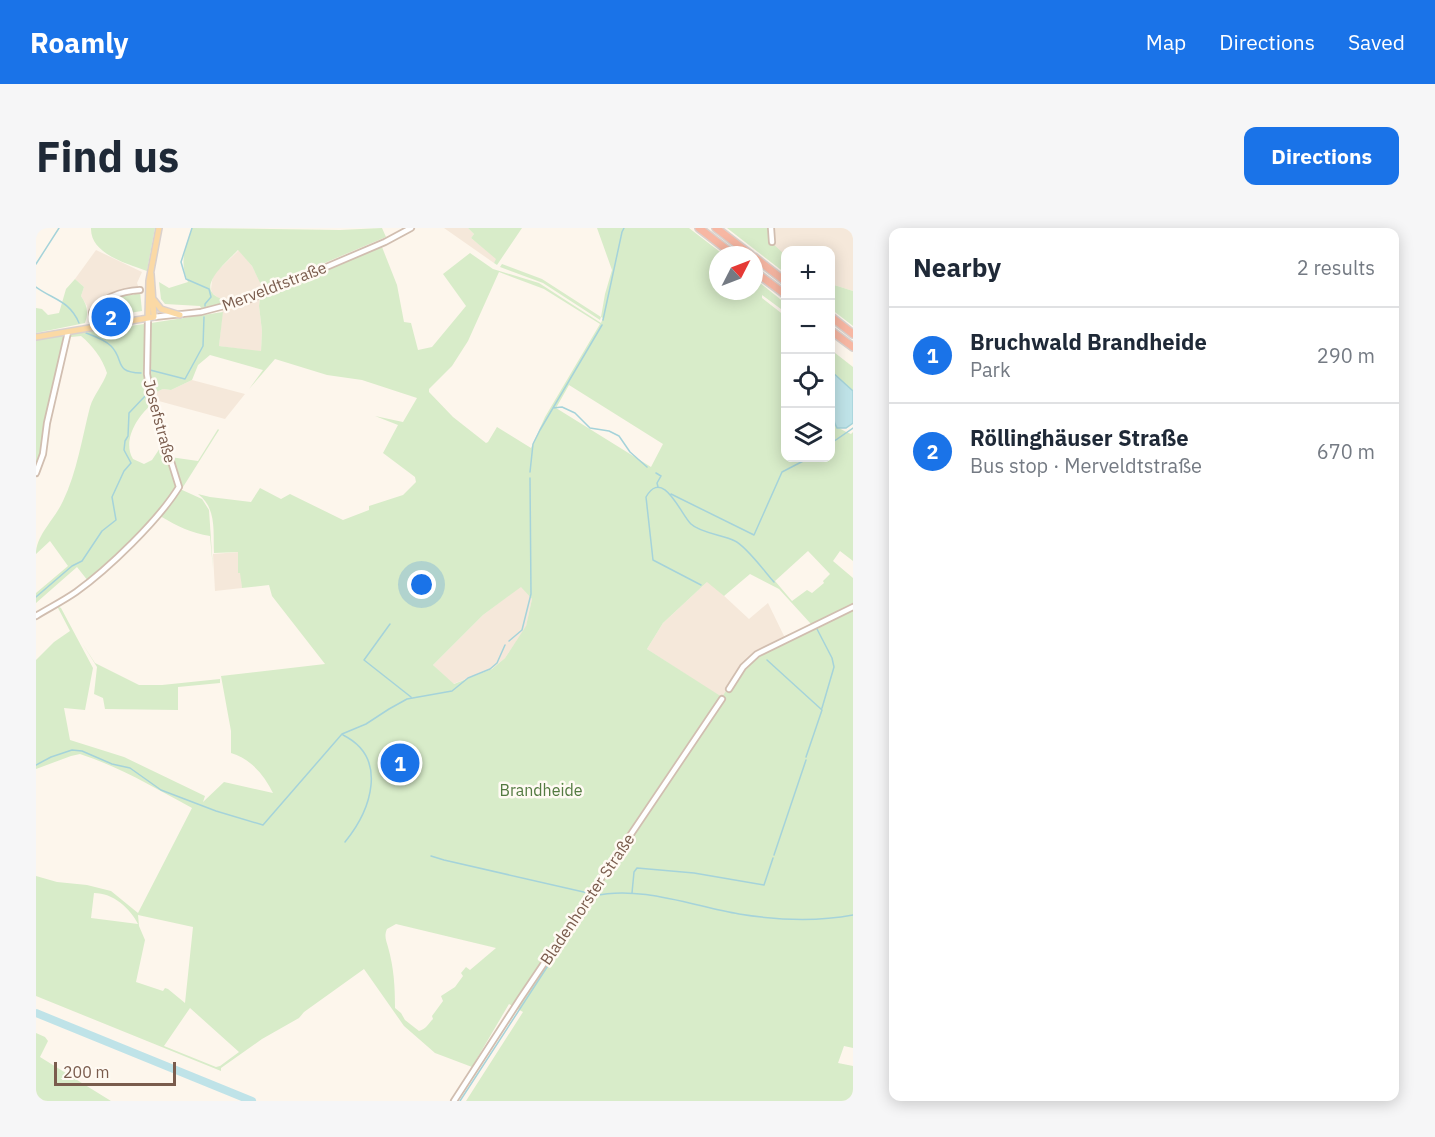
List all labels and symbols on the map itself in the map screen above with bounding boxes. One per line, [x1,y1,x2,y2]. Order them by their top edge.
north arrow [709,246,763,300]
street label: Merveldtstraße [219,257,329,315]
pin: 2 [92,294,130,340]
street label: Josefstraße [139,377,181,465]
your location [407,570,436,599]
pin: 1 [380,740,420,786]
park label: Brandheide [499,780,583,800]
street label: Bladenhorster Straße [536,829,639,969]
scale bar [54,1059,176,1086]

